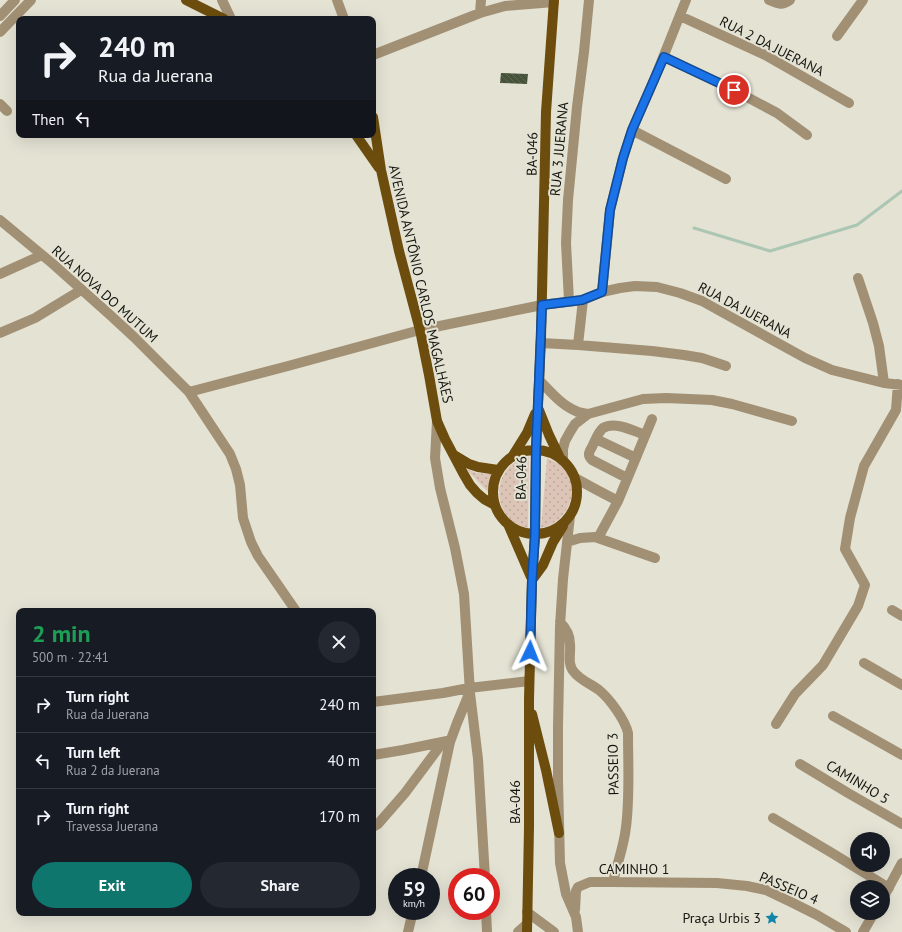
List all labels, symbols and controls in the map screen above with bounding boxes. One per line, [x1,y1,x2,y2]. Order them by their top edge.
street label: RUA 2 DA JUERANA [717,12,828,80]
text: 240 m [98,28,175,65]
icon: right [32,32,84,84]
text: Rua da Juerana [98,64,213,87]
pin [717,73,751,107]
icon: arrive [723,79,745,101]
street label: RUA 3 JUERANA [546,100,572,197]
icon: left [72,108,94,130]
text: Then [32,110,64,129]
street label: BA-046 [523,132,541,176]
street label: AVENIDA ANTÔNIO CARLOS MAGALHÃES [385,163,457,405]
street label: RUA NOVA DO MUTUM [48,242,162,346]
street label: RUA DA JUERANA [695,278,796,343]
street label: BA-046 [512,456,530,500]
text: 2 min [32,618,91,649]
button: close [318,621,360,663]
position arrow [509,631,551,673]
text: 500 m · 22:41 [32,649,109,666]
text: Turn right [66,687,129,706]
icon: right [32,694,54,716]
text: 240 m [319,695,360,714]
text: Rua da Juerana [66,706,149,723]
street label: PASSEIO 3 [603,733,623,795]
text: Turn left [66,743,120,762]
icon: left [32,750,54,772]
text: 40 m [327,751,360,770]
street label: CAMINHO 5 [823,756,893,808]
text: Rua 2 da Juerana [66,762,160,779]
street label: BA-046 [506,780,524,824]
text: Turn right [66,799,129,818]
icon: right [32,806,54,828]
text: 170 m [319,807,360,826]
text: Travessa Juerana [66,818,158,835]
map controls [850,832,890,920]
button: sound [850,832,890,872]
street label: CAMINHO 1 [599,860,669,878]
button: Exit [32,862,192,908]
button: Share [200,862,360,908]
street label: PASSEIO 4 [757,867,822,909]
speed limit sign: 60 [448,868,500,920]
text: 59 [403,876,425,902]
button: layers [850,880,890,920]
text: km/h [403,897,425,910]
place label: Praça Urbis 3 [683,909,761,927]
place icon: Praça Urbis 3 [764,910,780,926]

